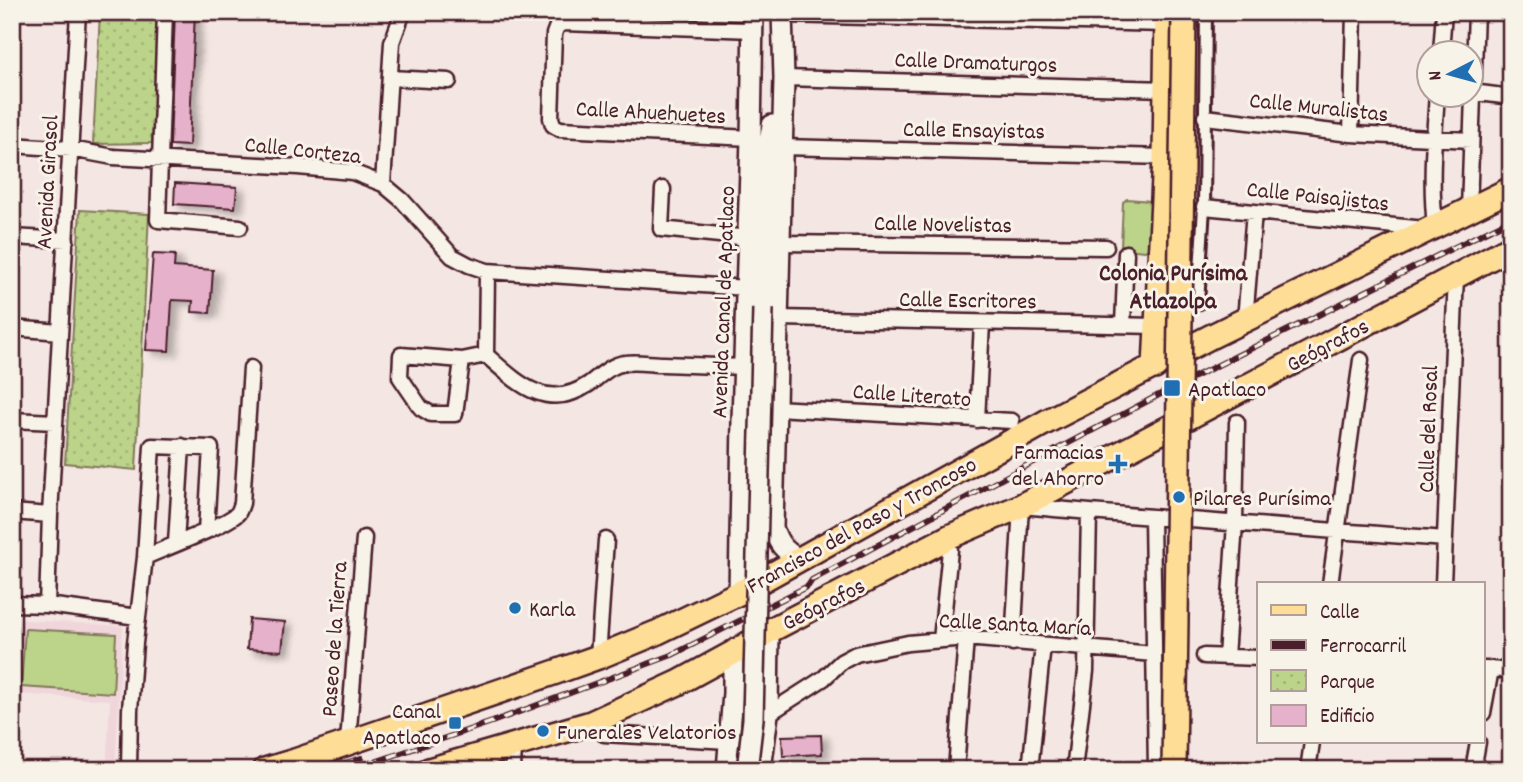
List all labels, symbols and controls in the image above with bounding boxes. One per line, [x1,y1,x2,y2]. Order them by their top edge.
north arrow [1414,38,1484,108]
street label: Calle Dramaturgos [894,45,1058,84]
text: N [1423,69,1450,81]
street label: Calle Muralistas [1248,86,1390,133]
street label: Calle Ahuehuetes [575,94,727,135]
street label: Avenida Girasol [29,114,70,250]
street label: Calle Ensayistas [903,115,1045,150]
street label: Calle Corteza [243,130,364,175]
street label: Calle Paisajistas [1245,175,1391,222]
street label: Avenida Canal de Apatlaco [705,185,746,419]
street label: Calle Novelistas [874,209,1012,244]
district label: Colonia Purísima Atlazolpa [1099,258,1248,320]
street label: Calle Escritores [899,285,1037,320]
street label: Geógrafos [1281,312,1376,383]
street label: Calle del Rosal [1412,364,1449,493]
place label: Apatlaco [1188,375,1266,408]
street label: Calle Literato [851,377,972,418]
marker: Apatlaco [1162,378,1182,398]
place label: Farmacias del Ahorro [1012,438,1104,497]
street label: Francisco del Paso y Troncoso [742,450,984,604]
marker: Farmacias del Ahorro [1110,456,1126,472]
place label: Pilares Purísima [1193,484,1332,517]
marker: Pilares Purísima [1171,489,1187,505]
street label: Paseo de la Tierra [315,559,358,718]
street label: Geógrafos [777,571,872,641]
legend [1257,582,1484,744]
place label: Karla [529,595,576,628]
text: Calle [1320,599,1359,629]
marker: Karla [507,600,523,616]
street label: Calle Santa María [938,606,1093,647]
text: Ferrocarril [1320,633,1406,663]
text: Parque [1320,669,1375,699]
place label: Canal Apatlaco [363,697,442,756]
text: Edificio [1320,703,1375,733]
marker: Canal Apatlaco [447,715,463,731]
place label: Funerales Velatorios [557,718,737,751]
marker: Funerales Velatorios [535,723,551,739]

